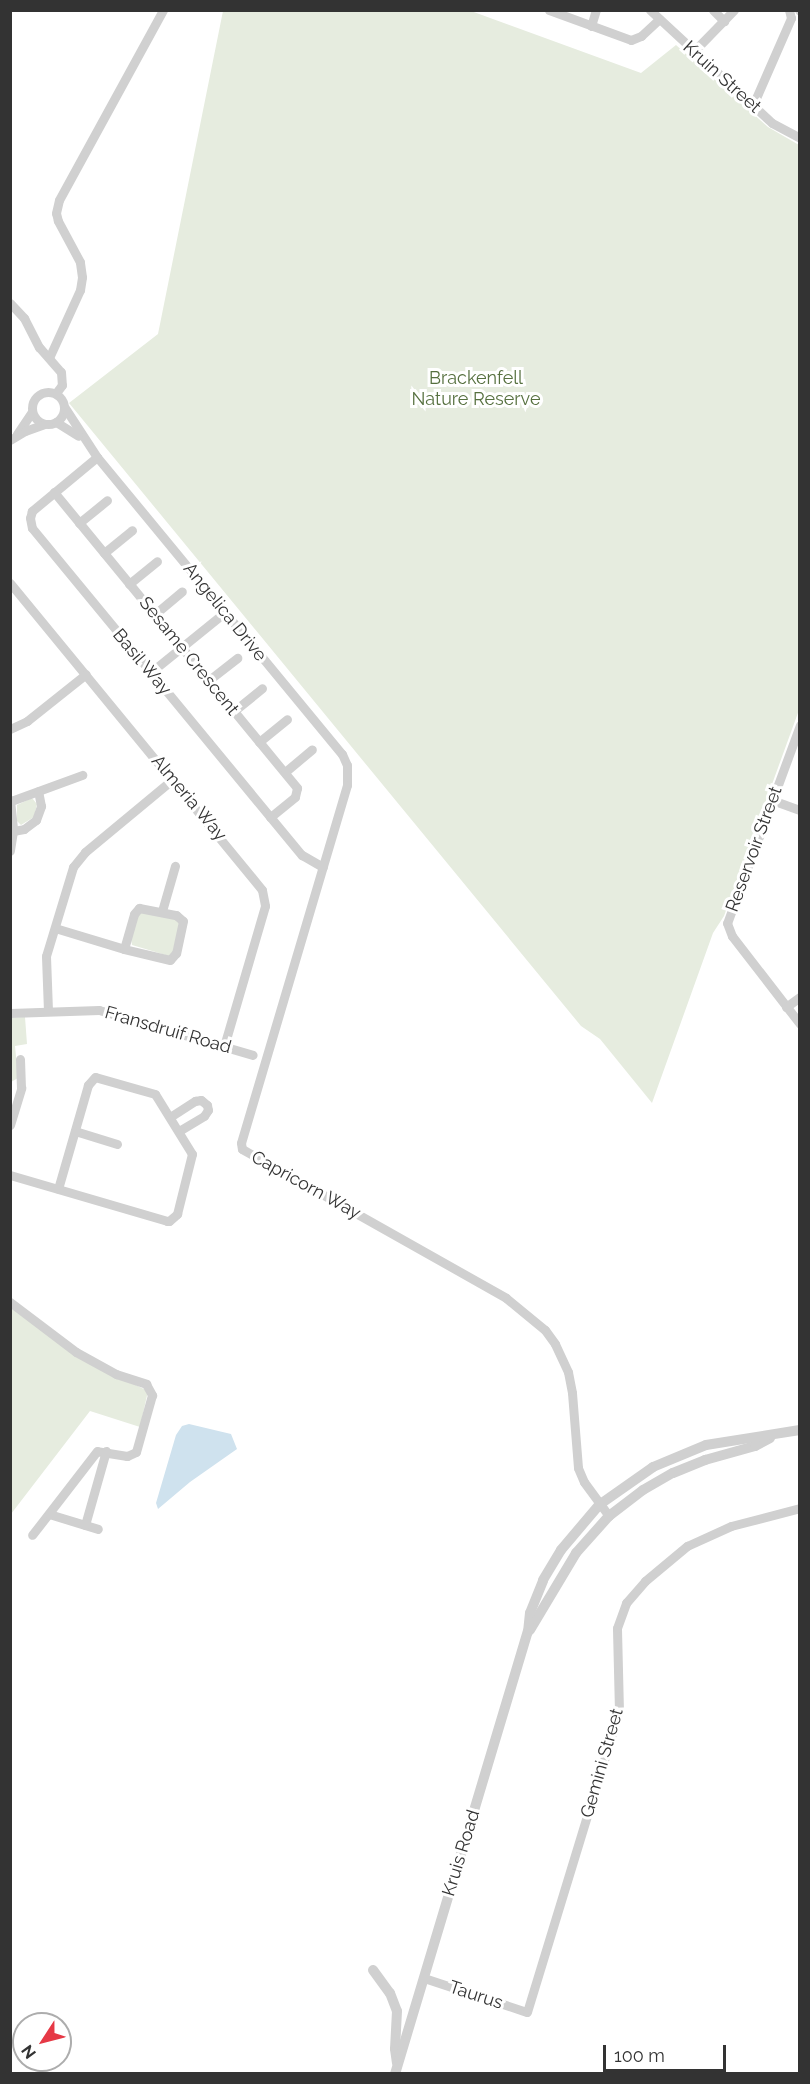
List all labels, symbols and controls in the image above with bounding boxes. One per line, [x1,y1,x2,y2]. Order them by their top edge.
street label: Kruin Street [679,36,765,118]
park label: Brackenfell Nature Reserve [412,368,540,410]
street label: Angelica Drive [179,558,271,666]
street label: Sesame Crescent [135,592,243,720]
street label: Basil Way [108,624,176,700]
street label: Almeria Way [147,750,231,846]
street label: Reservoir Street [721,783,787,915]
street label: Fransdruif Road [102,1002,234,1058]
street label: Capricorn Way [247,1146,365,1224]
street label: Gemini Street [576,1706,628,1820]
street label: Kruis Road [438,1807,484,1899]
street label: Taurus [446,1976,506,2014]
north arrow [12,2012,72,2072]
scale bar [606,2033,729,2071]
text: N [17,2041,40,2062]
text: 100 m [614,2045,665,2066]

